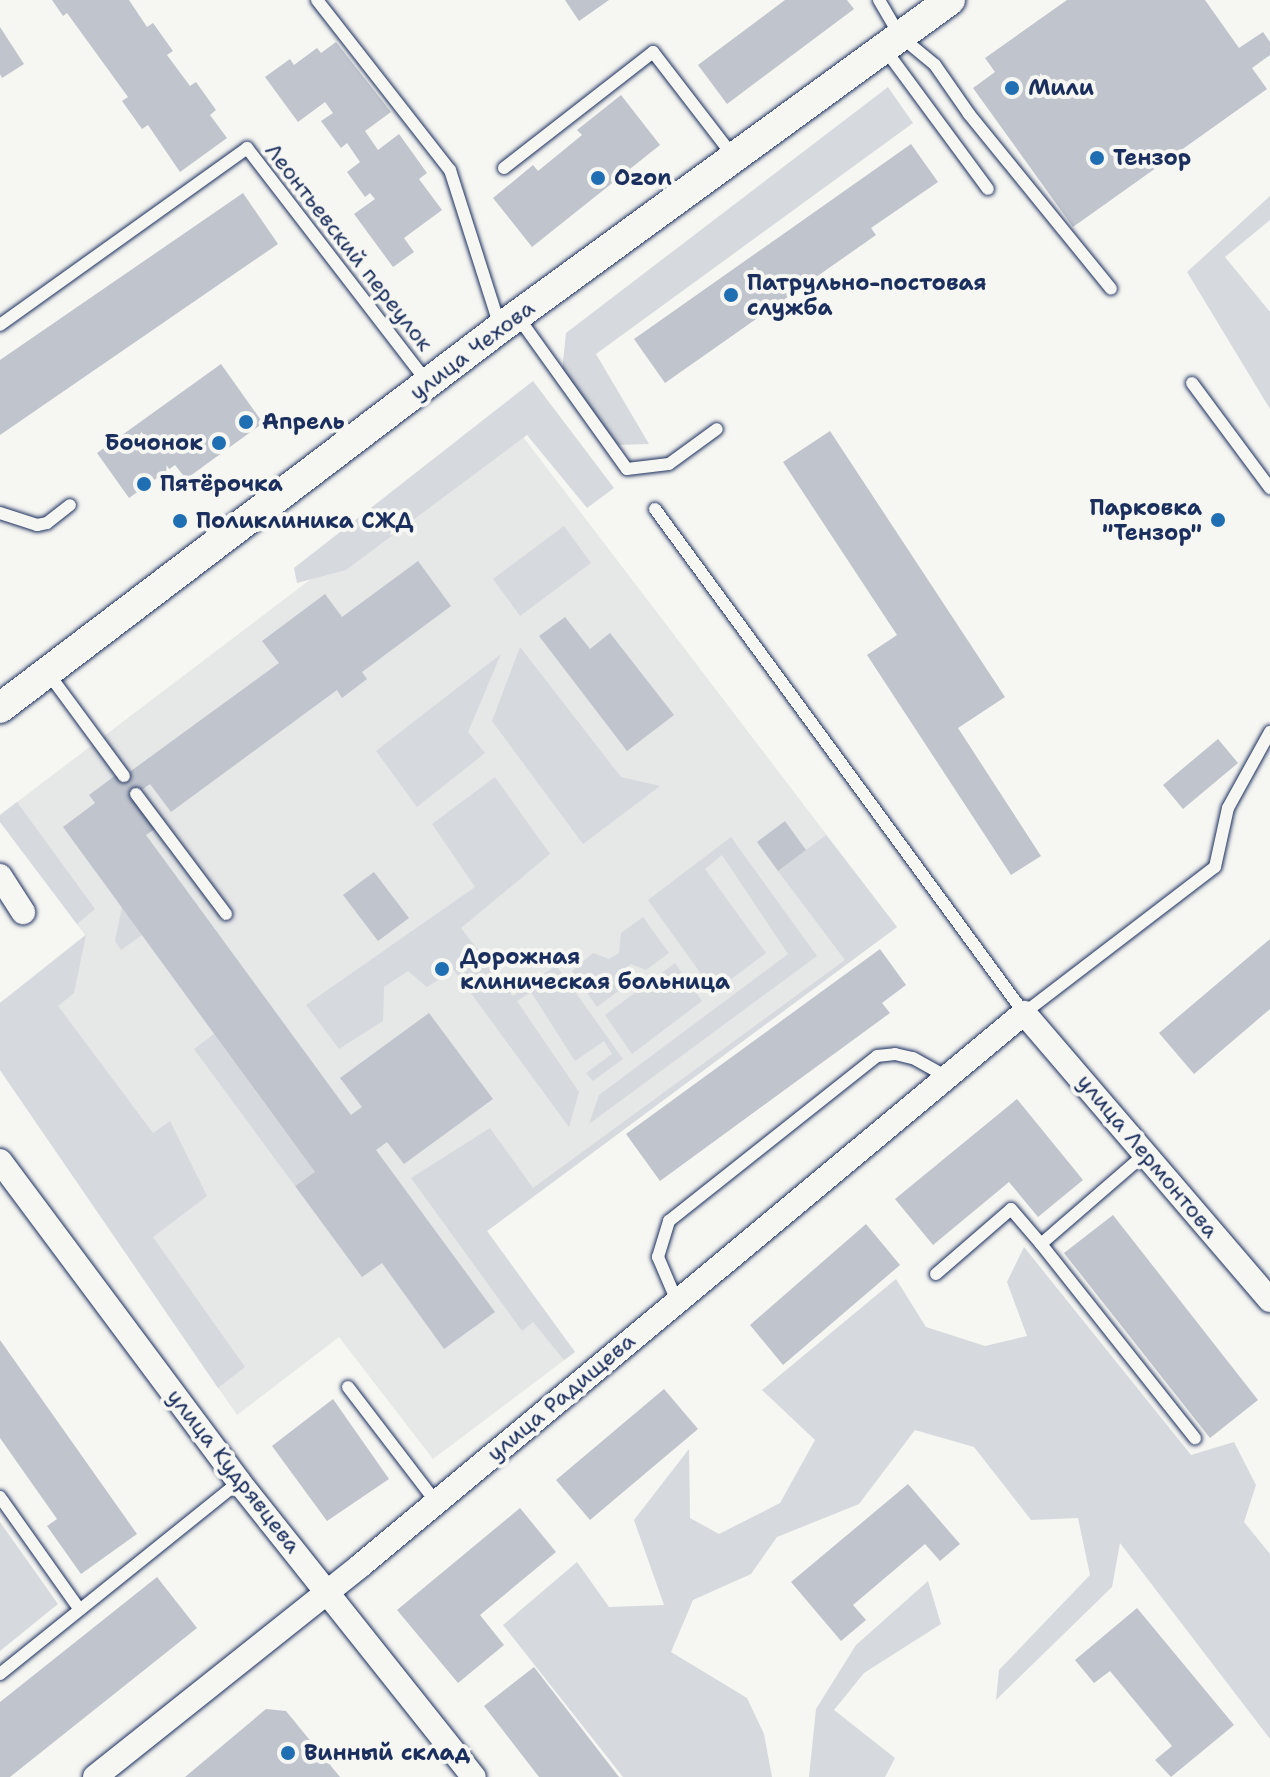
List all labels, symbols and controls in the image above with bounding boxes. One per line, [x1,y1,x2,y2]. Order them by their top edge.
place label: Мили [1028,75,1094,101]
marker: Мили [1003,79,1021,97]
street label: Леонтьевский переулок [260,138,438,356]
place label: Тензор [1113,145,1191,171]
marker: Тензор [1088,149,1106,167]
place label: Ozon [614,165,672,191]
marker: Ozon [589,169,607,187]
place label: Патрульно-постовая служба [747,269,987,320]
marker: Патрульно-постовая служба [722,286,740,304]
street label: улица Чехова [404,295,540,405]
place label: Апрель [262,409,345,435]
marker: Апрель [237,413,255,431]
place label: Бочонок [105,430,203,456]
marker: Бочонок [210,434,228,452]
place label: Пятёрочка [160,471,283,497]
marker: Пятёрочка [135,475,153,493]
place label: Парковка "Тензор" [1089,494,1202,546]
place label: Поликлиника СЖД [196,508,413,534]
marker: Парковка "Тензор" [1209,511,1227,529]
marker: Поликлиника СЖД [171,512,189,530]
place label: Дорожная клиническая больница [460,943,730,994]
marker: Дорожная клиническая больница [431,958,453,980]
street label: улица Лермонтова [1072,1069,1224,1243]
street label: улица Радищева [482,1327,640,1467]
street label: улица Кудрявцева [162,1384,306,1558]
place label: Винный склад [304,1740,470,1766]
marker: Винный склад [279,1744,297,1762]

